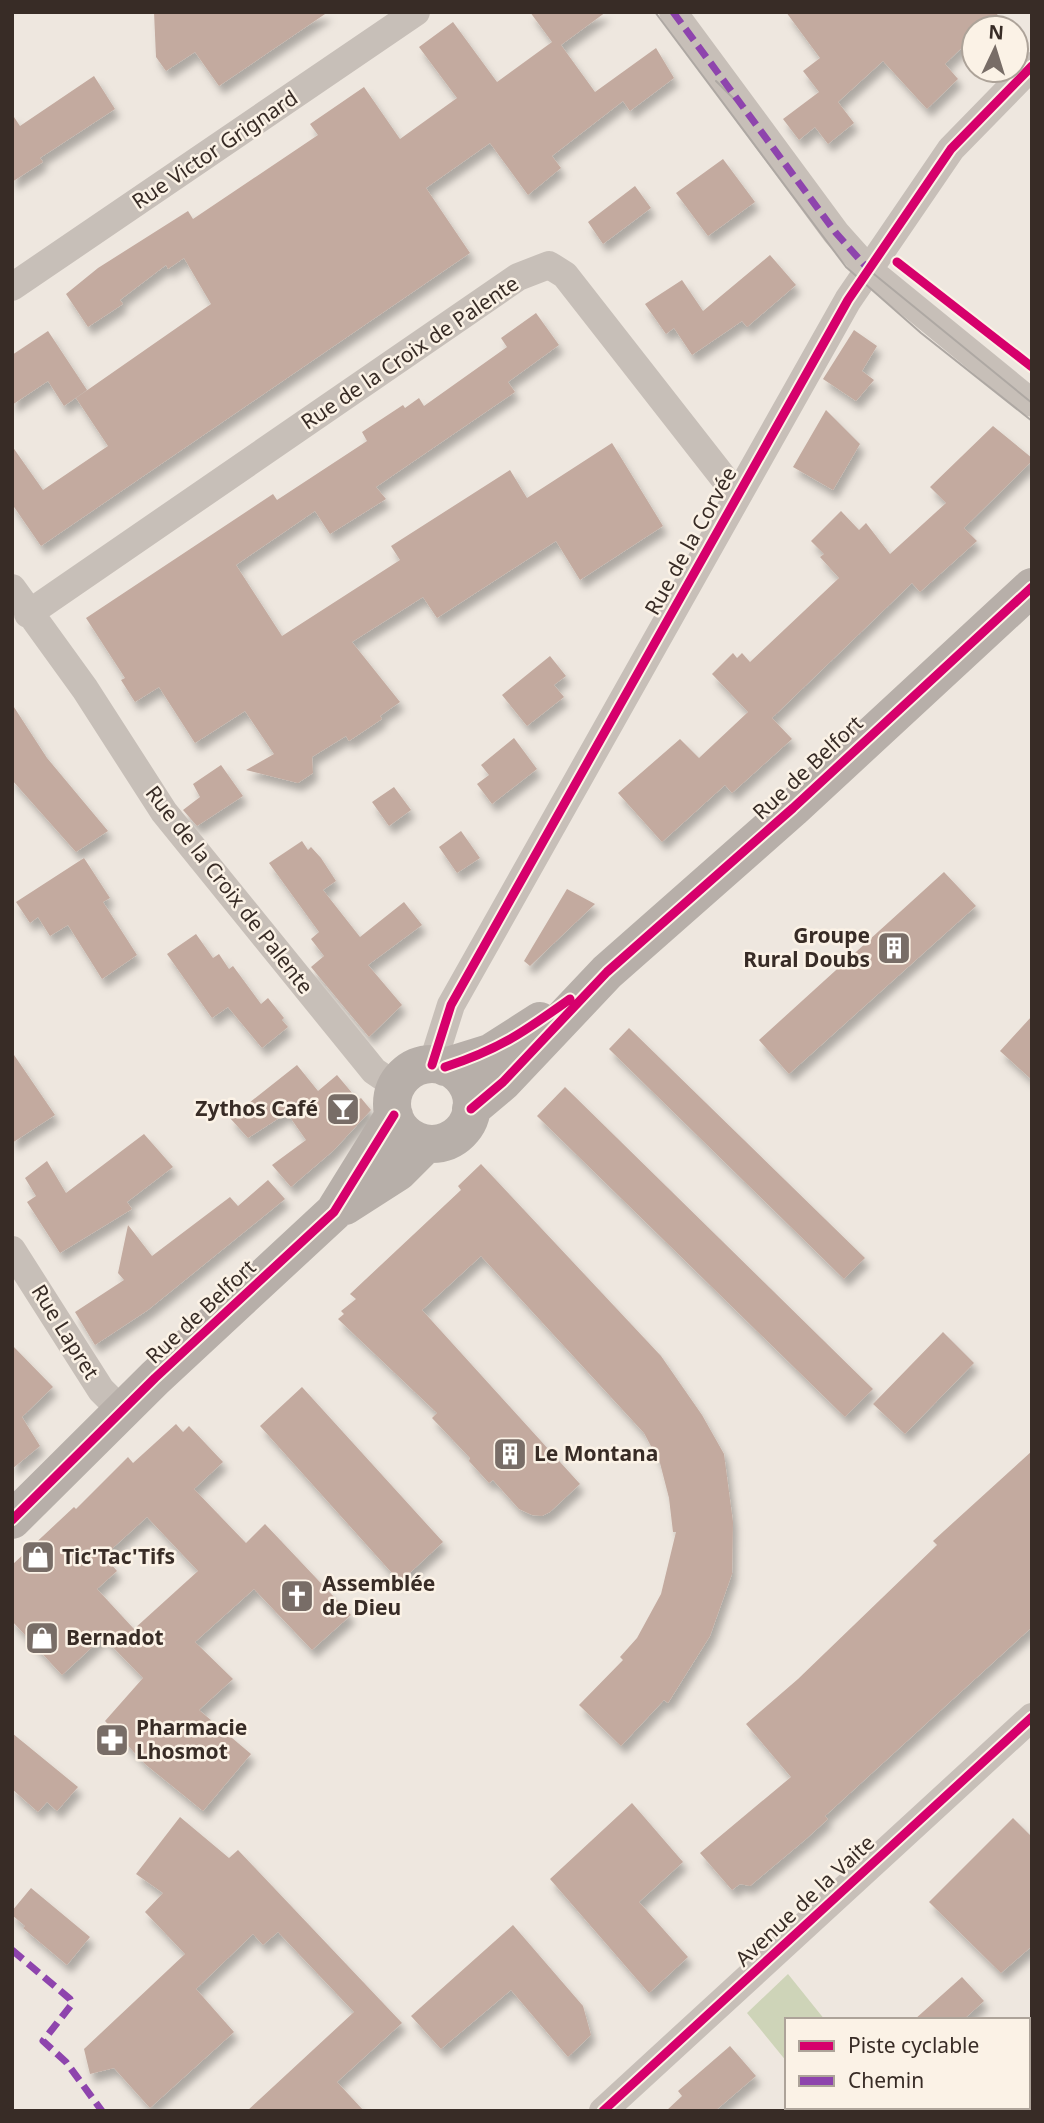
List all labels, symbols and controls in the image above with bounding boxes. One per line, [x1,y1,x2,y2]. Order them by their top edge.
north arrow [960,14,1030,84]
text: N [988,19,1005,46]
street label: Rue Victor Grignard [126,83,303,215]
street label: Rue de la Croix de Palente [295,269,524,436]
street label: Rue de la Corvée [638,461,742,620]
street label: Rue de Belfort [746,709,869,825]
street label: Rue de la Croix de Palente [140,780,320,999]
place label: Groupe Rural Doubs [743,921,870,973]
building icon: Groupe Rural Doubs [875,929,913,967]
bar icon: Zythos Café [324,1090,362,1128]
place label: Zythos Café [195,1094,318,1122]
street label: Rue de Belfort [139,1253,262,1369]
street label: Rue Lapret [26,1279,106,1384]
building icon: Le Montana [491,1435,529,1473]
place label: Le Montana [534,1439,658,1467]
shop icon: Tic'Tac'Tifs [19,1538,57,1576]
place label: Tic'Tac'Tifs [62,1542,175,1570]
place label: Assemblée de Dieu [322,1569,435,1621]
church icon: Assemblée de Dieu [278,1577,316,1615]
shop icon: Bernadot [23,1619,61,1657]
place label: Bernadot [66,1623,164,1651]
place label: Pharmacie Lhosmot [136,1713,247,1765]
pharmacy icon: Pharmacie Lhosmot [93,1721,131,1759]
street label: Avenue de la Vaite [729,1828,880,1972]
legend [785,2018,1030,2109]
text: Piste cyclable [848,2031,979,2059]
text: Chemin [848,2066,924,2094]

